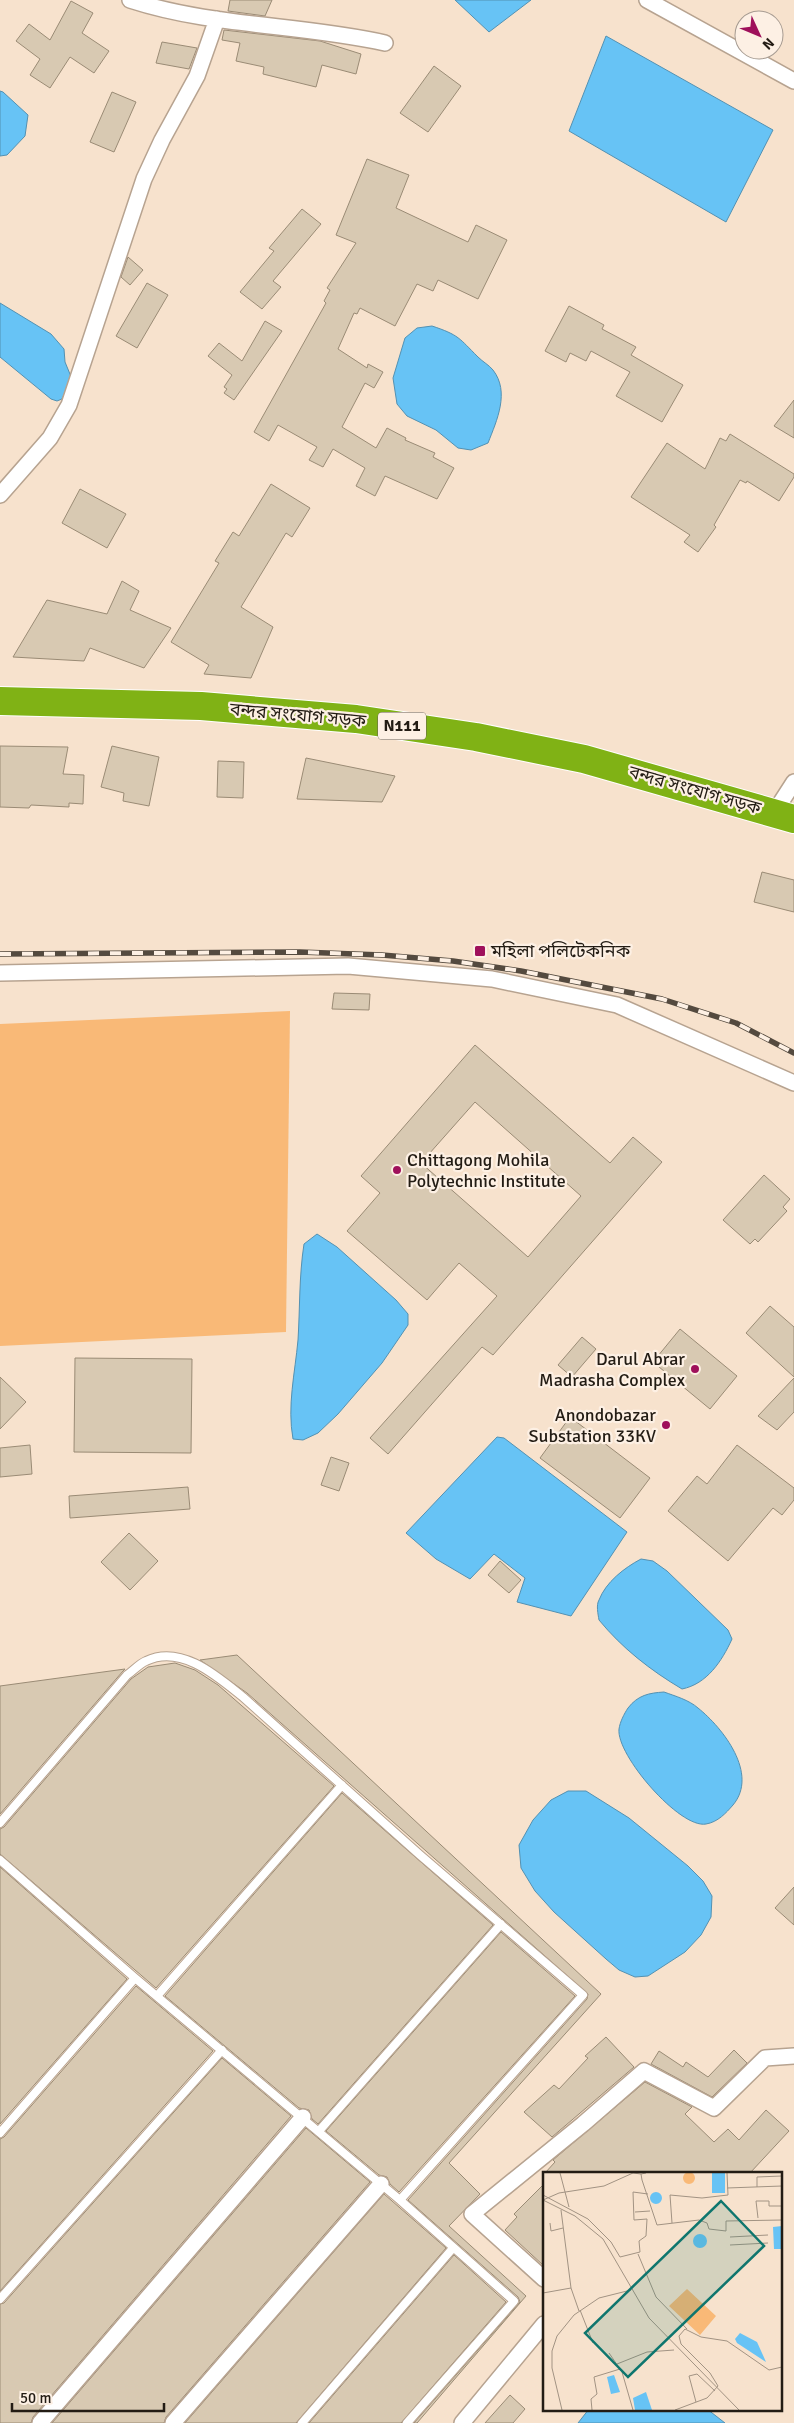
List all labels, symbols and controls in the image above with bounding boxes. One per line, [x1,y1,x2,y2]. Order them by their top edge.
north arrow [734,10,784,60]
text: N [758,34,777,53]
street label: বন্দর সংযোগ সড়ক [228,698,367,732]
road number: N111 [378,712,426,739]
street label: বন্দর সংযোগ সড়ক [625,760,764,820]
place label: মহিলা পলিটেকনিক [490,940,631,962]
marker: মহিলা পলিটেকনিক [473,944,487,958]
place label: Chittagong Mohila Polytechnic Institute [407,1149,566,1192]
marker: Chittagong Mohila Polytechnic Institute [391,1164,403,1176]
place label: Darul Abrar Madrasha Complex [539,1348,686,1391]
marker: Darul Abrar Madrasha Complex [689,1363,701,1375]
place label: Anondobazar Substation 33KV [529,1404,657,1447]
marker: Anondobazar Substation 33KV [660,1419,672,1431]
inset map [543,2172,782,2410]
scale bar [12,2380,165,2412]
text: 50 m [20,2389,51,2407]

